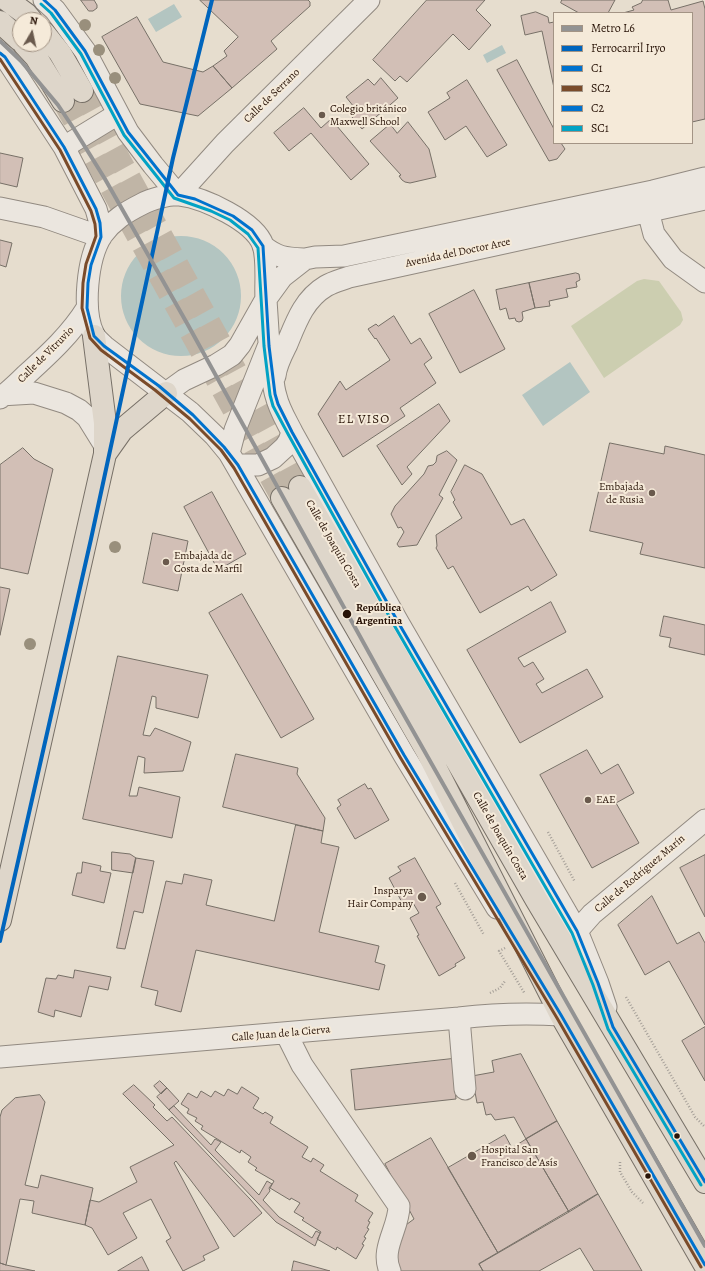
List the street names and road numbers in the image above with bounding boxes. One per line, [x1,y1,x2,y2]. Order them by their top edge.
street label: Calle de Serrano [241,66,303,126]
street label: Avenida del Doctor Arce [404,235,512,271]
street label: Calle de Vitruvio [15,324,77,386]
street label: Calle de Joaquín Costa [302,498,364,590]
street label: Calle de Joaquín Costa [469,790,531,882]
street label: Calle de Rodríguez Marín [592,832,688,916]
street label: Calle Juan de la Cierva [231,1023,331,1045]

